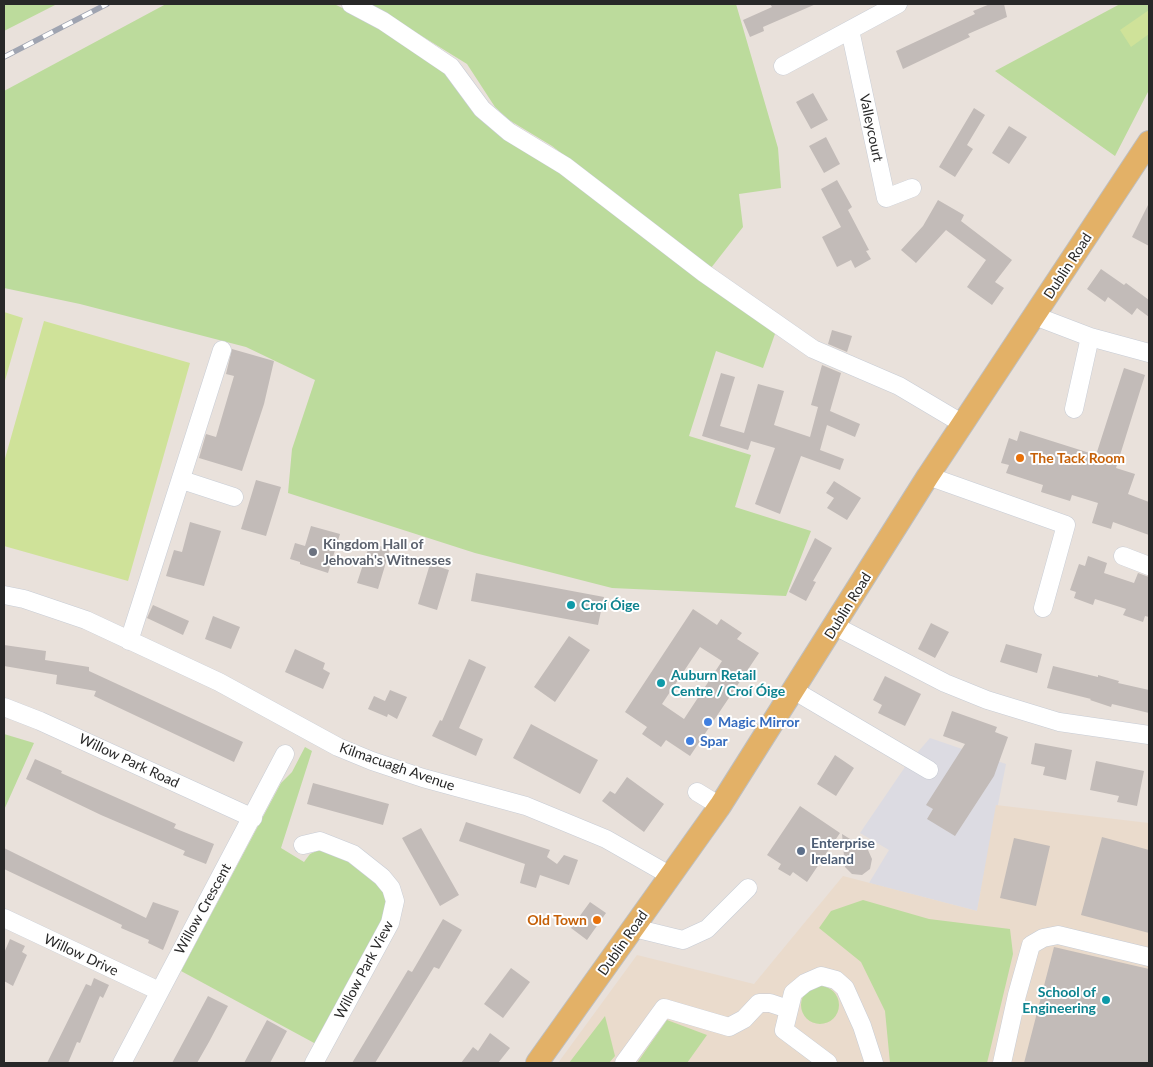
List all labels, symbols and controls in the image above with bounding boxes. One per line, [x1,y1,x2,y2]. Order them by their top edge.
street label: Valleycourt [856,93,886,163]
street label: Dublin Road [1040,230,1096,302]
place label: The Tack Room [1030,450,1125,466]
marker: The Tack Room [1014,452,1026,464]
place label: Kingdom Hall of Jehovah's Witnesses [323,536,451,568]
marker: Kingdom Hall of Jehovah's Witnesses [307,546,319,558]
street label: Dublin Road [821,570,875,642]
place label: Croí Óige [581,597,640,613]
marker: Croí Óige [565,599,577,611]
place label: Auburn Retail Centre / Croí Óige [671,667,785,700]
marker: Auburn Retail Centre / Croí Óige [655,677,667,689]
place label: Magic Mirror [718,714,799,730]
marker: Magic Mirror [702,716,714,728]
street label: Willow Park Road [76,730,182,792]
place label: Spar [700,733,728,749]
marker: Spar [684,735,696,747]
street label: Kilmacuagh Avenue [337,739,457,795]
place label: Enterprise Ireland [811,835,875,868]
marker: Enterprise Ireland [795,845,807,857]
street label: Willow Crescent [171,861,235,957]
street label: Dublin Road [595,907,651,979]
place label: Old Town [527,912,587,928]
marker: Old Town [591,914,603,926]
street label: Willow Park View [331,918,397,1022]
street label: Willow Drive [41,930,121,980]
place label: School of Engineering [1022,984,1096,1016]
marker: School of Engineering [1100,994,1112,1006]

